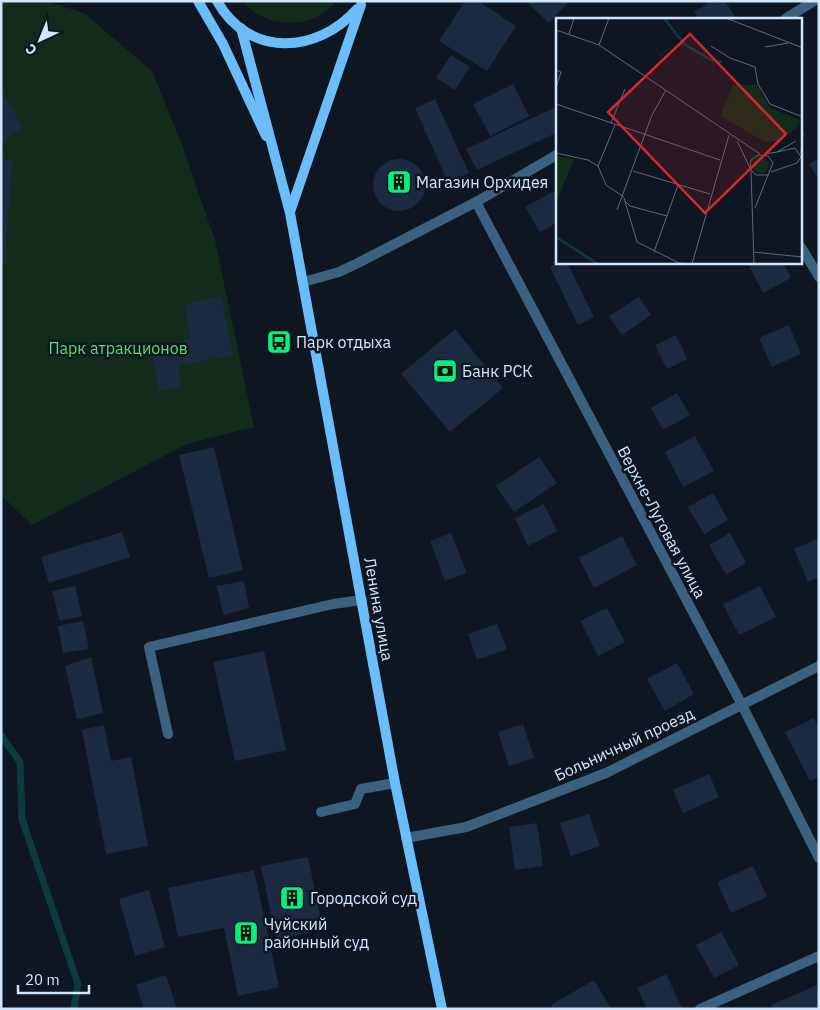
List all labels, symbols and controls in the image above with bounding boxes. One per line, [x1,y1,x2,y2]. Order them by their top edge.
north arrow [15,15,65,65]
inset map [556,18,802,264]
text: С [21,40,41,59]
building icon: Магазин Орхидея [386,169,412,195]
place label: Магазин Орхидея [416,172,548,192]
bus stop icon: Парк отдыха [266,329,292,355]
place label: Парк отдыха [296,332,392,352]
park label: Парк атракционов [48,338,188,358]
bank icon: Банк РСК [432,358,458,384]
place label: Банк РСК [462,361,533,381]
street label: Верхне-Луговая улица [613,443,711,602]
street label: Ленина улица [360,556,398,663]
street label: Больничный проезд [551,703,697,785]
building icon: Городской суд [279,885,305,911]
place label: Городской суд [310,888,418,908]
place label: Чуйский районный суд [264,914,369,952]
building icon: Чуйский районный суд [233,920,259,946]
scale bar [18,962,89,994]
text: 20 m [25,970,60,989]

